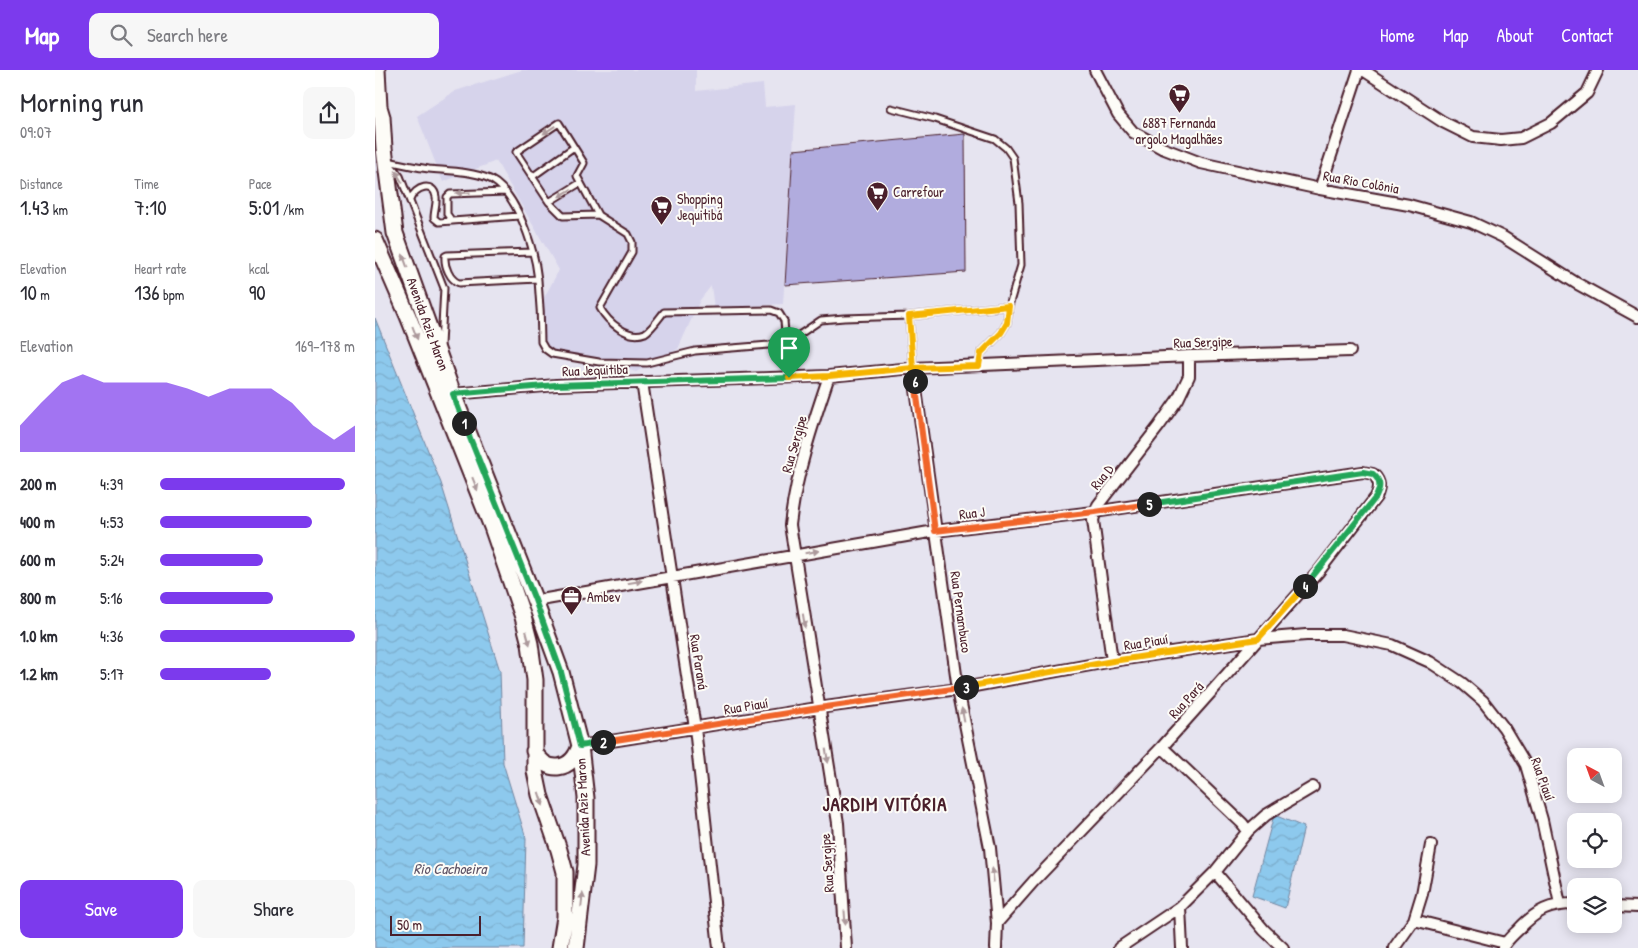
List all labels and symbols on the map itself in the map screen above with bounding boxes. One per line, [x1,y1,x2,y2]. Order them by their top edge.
supermarket icon: 6887 Fernanda argolo Magalhães [1167,83,1191,114]
place label: 6887 Fernanda argolo Magalhães [1136,113,1222,149]
one-way arrow [542,125,555,135]
street label: Rua Rio Colônia [1322,165,1401,198]
one-way arrow [395,170,404,184]
supermarket icon: Carrefour [865,180,889,211]
place label: Carrefour [893,182,945,201]
one-way arrow [558,188,571,197]
one-way arrow [455,189,471,197]
place label: Shopping Jequitibá [677,189,723,225]
supermarket icon: Shopping Jequitibá [649,195,673,226]
one-way arrow [401,253,409,268]
street label: Avenida Aziz Maron [403,275,454,373]
one-way arrow [412,326,419,341]
pin [768,327,810,378]
street label: Rua Sergipe [1173,331,1233,353]
street label: Rua Jequitiba [562,359,629,381]
pin: 6 [903,368,927,394]
pin: 1 [451,410,477,436]
street label: Rua Sergipe [776,412,812,475]
street label: Rua D [1086,460,1118,493]
one-way arrow [471,477,479,492]
pin: 5 [1137,492,1161,516]
street label: Rua J [958,501,986,524]
one-way arrow [805,548,821,556]
street label: Rua Pernambuco [946,570,977,654]
pin: 4 [1293,574,1317,598]
one-way arrow [627,578,643,586]
office icon: Ambev [559,585,583,616]
place label: Ambev [587,587,621,606]
one-way arrow [801,613,809,629]
street label: Rua Piauí [1122,629,1170,654]
one-way arrow [525,630,533,645]
street label: Rua Paraná [686,633,713,691]
pin: 3 [953,674,979,700]
street label: Rua Pará [1164,677,1208,722]
street label: Rua Piauí [722,693,770,718]
one-way arrow [959,708,967,723]
pin: 2 [591,730,615,754]
north arrow [1567,748,1623,802]
one-way arrow [823,749,831,765]
street label: Rua Piauí [1527,755,1560,803]
street label: Avenida Aziz Maron [570,758,595,856]
district label: JARDIM VITÓRIA [822,791,948,817]
one-way arrow [538,792,546,807]
street label: Rua Sergipe [815,832,839,893]
water label: Rio Cachoeira [414,858,489,879]
one-way arrow [988,867,996,883]
one-way arrow [578,891,586,907]
one-way arrow [841,910,849,926]
scale bar [390,913,481,936]

